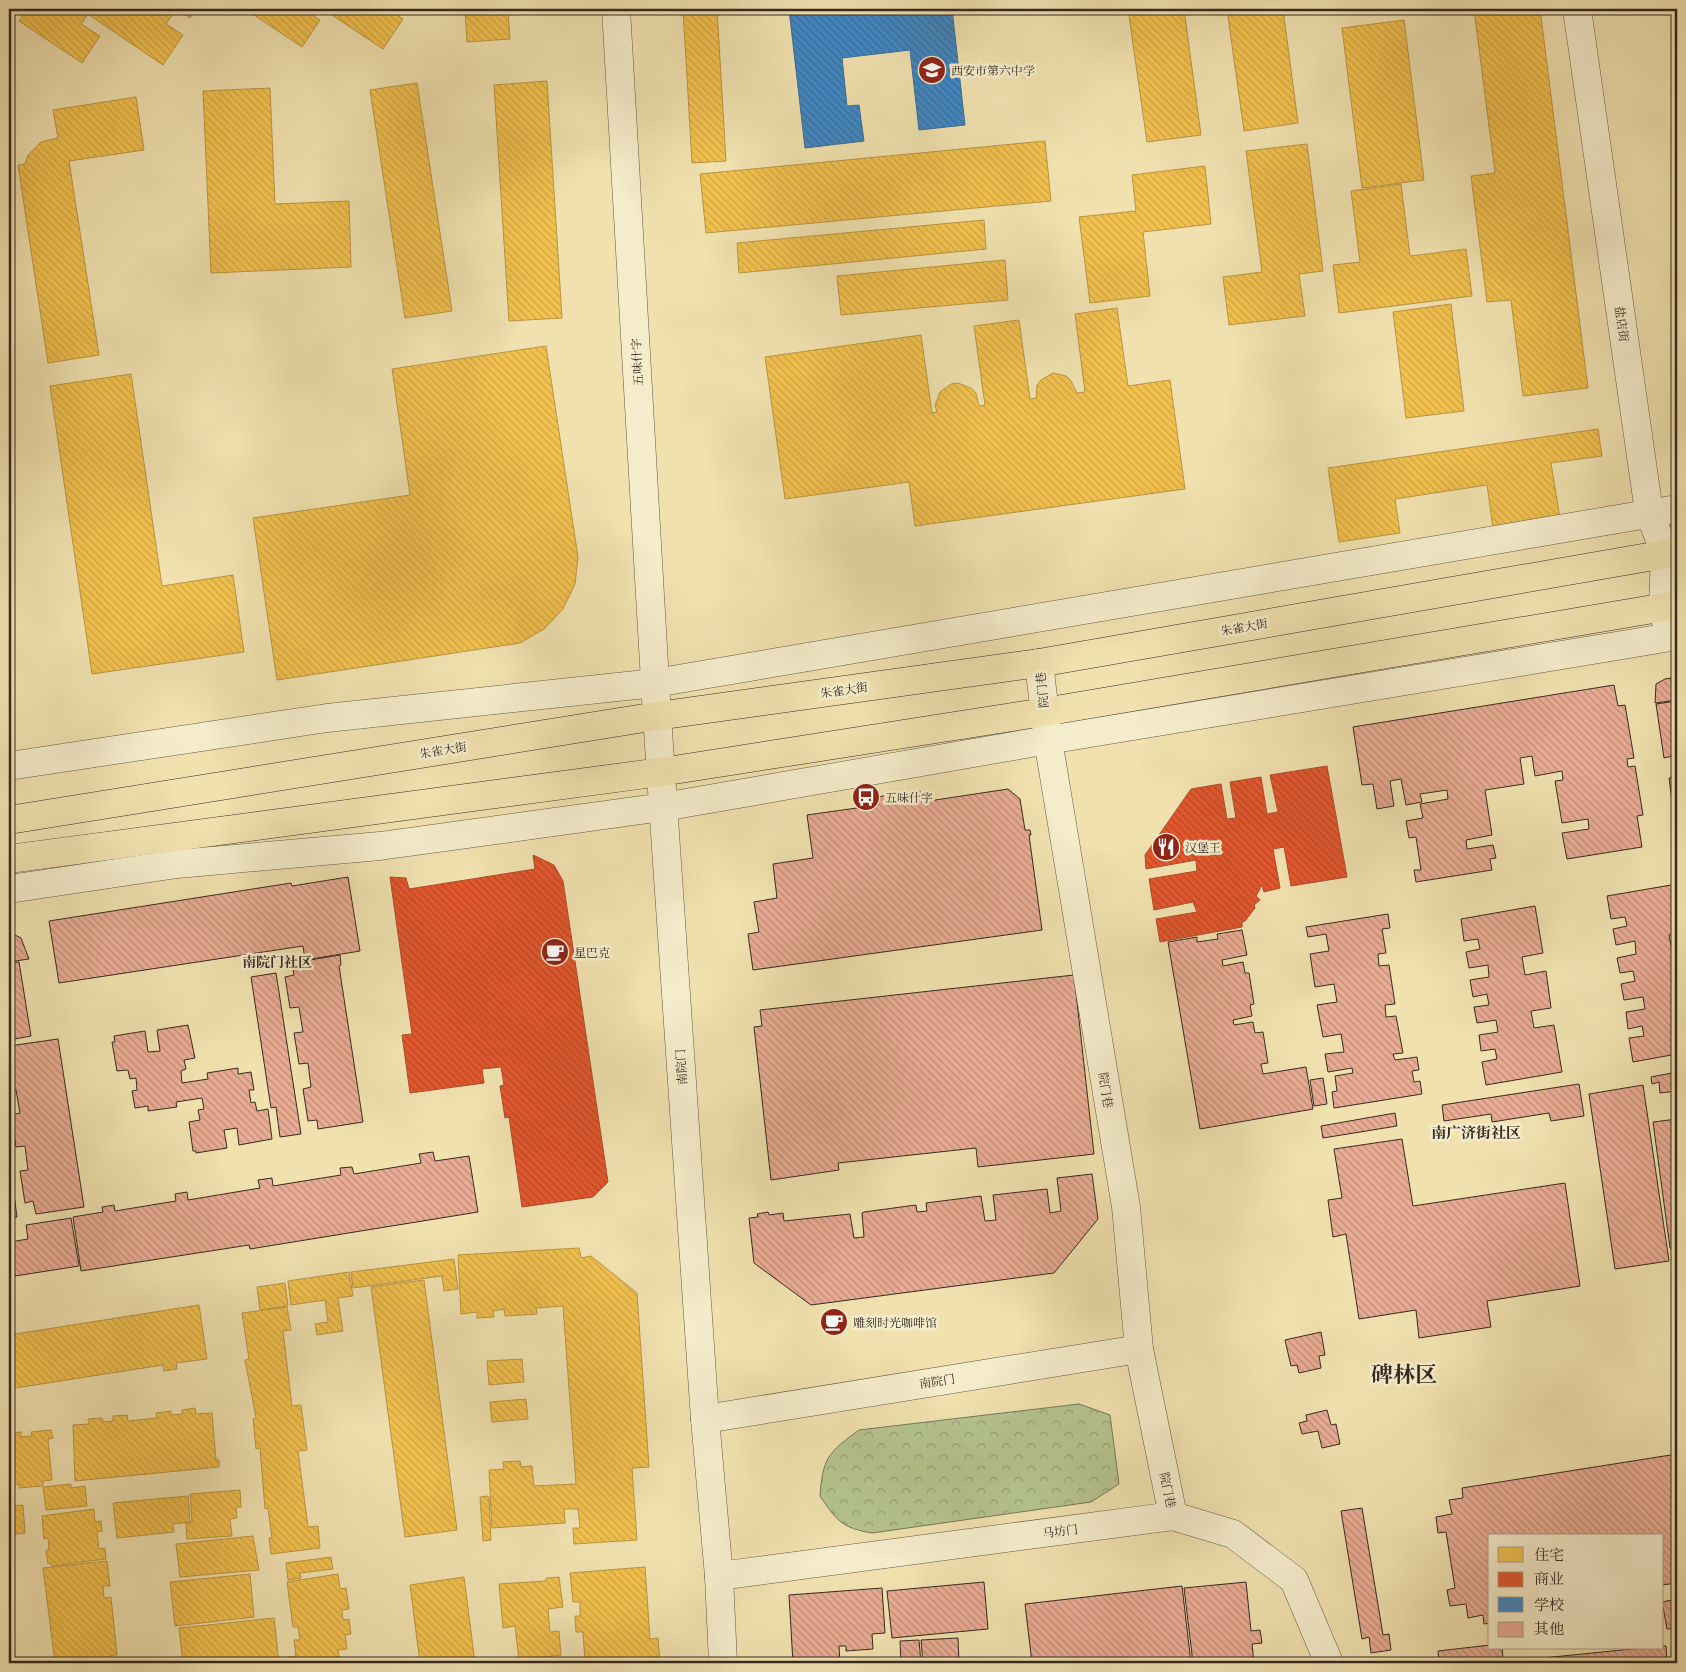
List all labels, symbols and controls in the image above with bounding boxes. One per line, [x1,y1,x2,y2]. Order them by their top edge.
school or university icon: 西安市第六中学 [917,55,947,85]
place label: 西安市第六中学 [951,63,1035,78]
street label: 盐店街 [1612,305,1632,344]
street label: 五味什字 [628,338,646,386]
street label: 朱雀大街 [1219,615,1270,639]
street label: 院门巷 [1033,671,1051,709]
street label: 朱雀大街 [819,679,870,701]
street label: 朱雀大街 [418,739,469,761]
bus stop icon: 五味什字 [851,782,881,812]
place label: 五味什字 [885,790,933,805]
restaurant icon: 汉堡王 [1151,832,1181,862]
place label: 汉堡王 [1185,840,1221,855]
cafe icon: 星巴克 [540,937,570,967]
place label: 星巴克 [574,945,610,960]
district label: 南院门社区 [242,953,312,971]
street label: 南院门 [672,1049,690,1085]
street label: 院门巷 [1096,1071,1116,1109]
district label: 南广济街社区 [1431,1123,1521,1142]
cafe icon: 雕刻时光咖啡馆 [819,1307,849,1337]
place label: 雕刻时光咖啡馆 [853,1315,937,1330]
district label: 碑林区 [1371,1361,1437,1388]
street label: 南院门 [918,1371,956,1391]
street label: 院门巷 [1157,1471,1179,1509]
street label: 马坊门 [1041,1521,1079,1541]
legend [1488,1534,1664,1650]
text: 住宅 [1534,1545,1564,1564]
text: 商业 [1534,1569,1564,1588]
text: 学校 [1534,1595,1564,1614]
text: 其他 [1534,1619,1564,1638]

